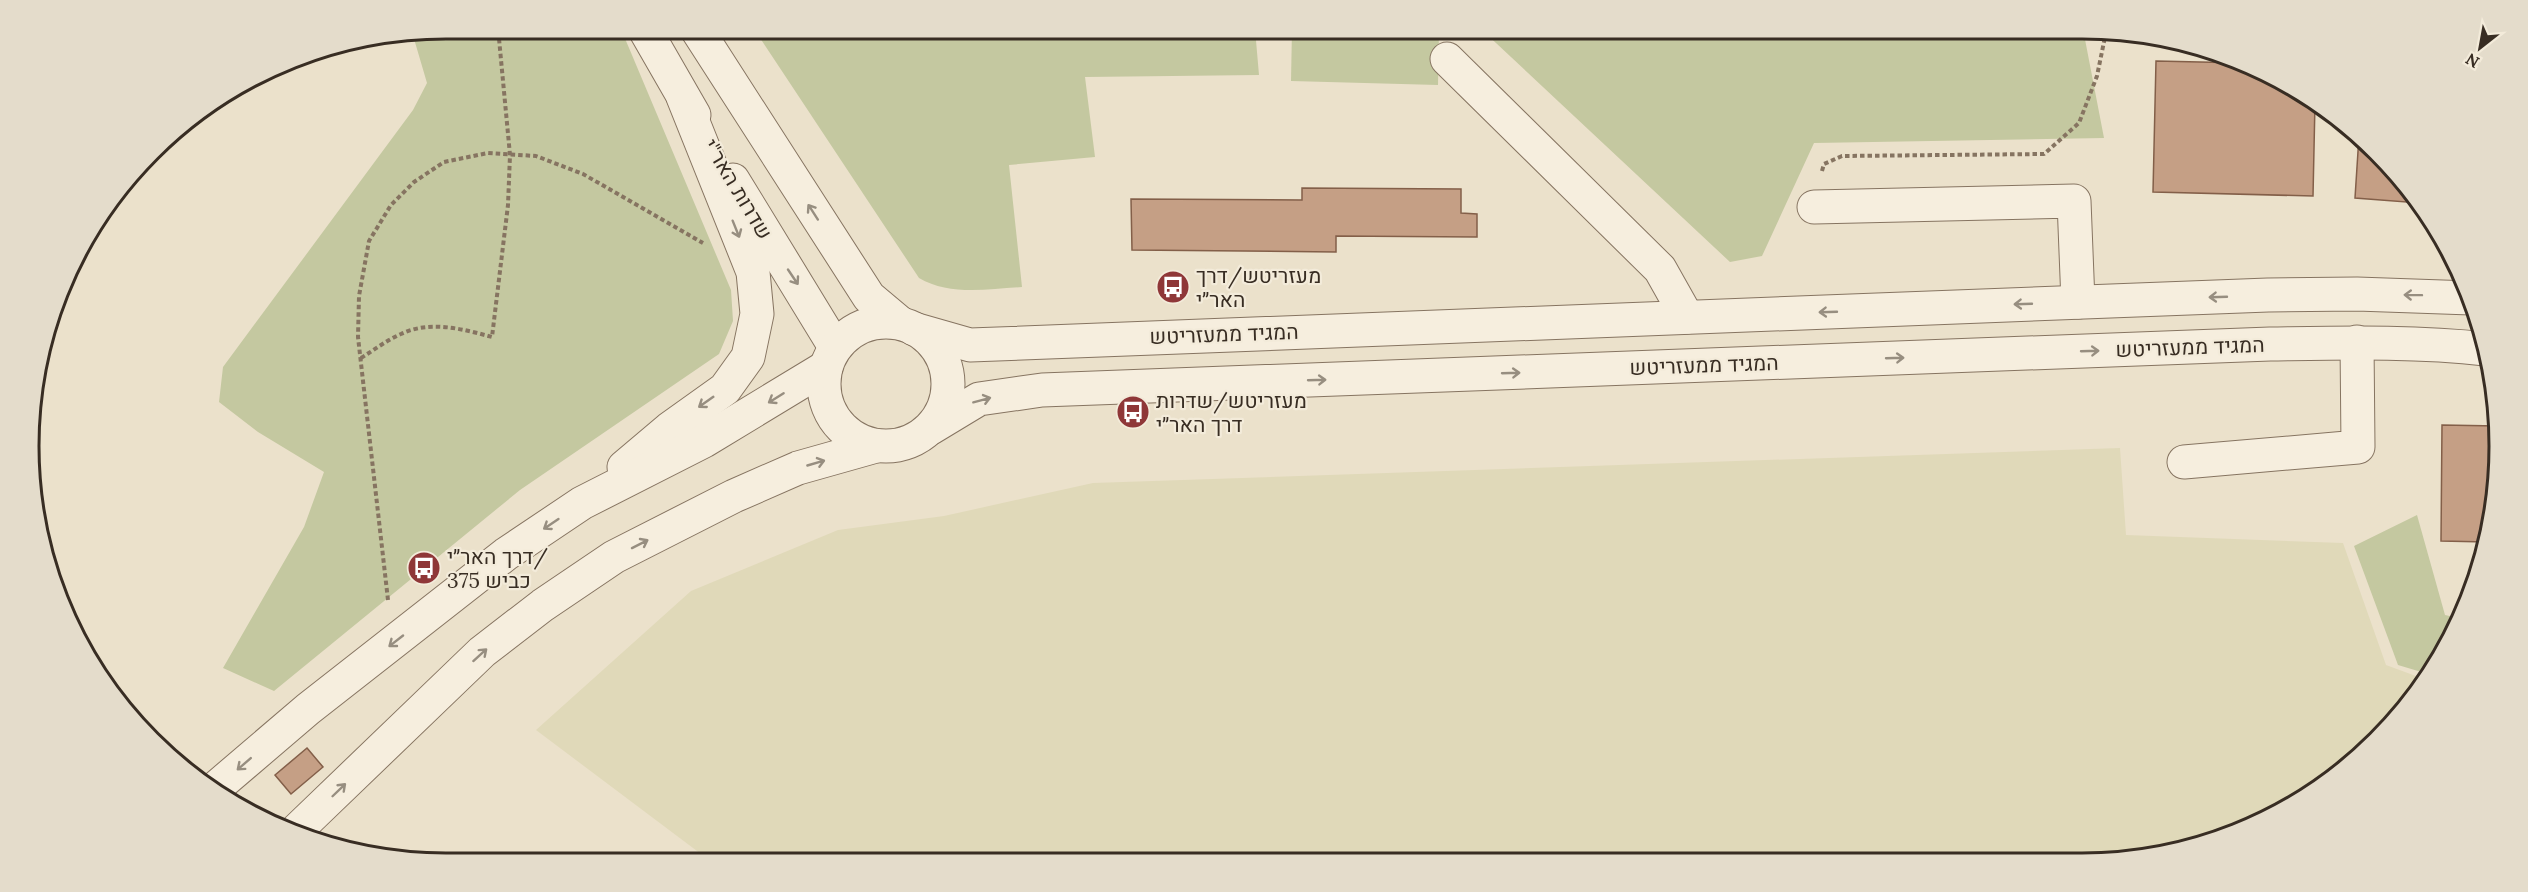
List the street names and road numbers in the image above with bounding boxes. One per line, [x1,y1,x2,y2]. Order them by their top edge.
street label: שדרות האר"י [697,134,779,244]
street label: המגיד ממעזריטש [1149,318,1299,350]
street label: המגיד ממעזריטש [2115,331,2265,363]
street label: המגיד ממעזריטש [1629,349,1779,381]

